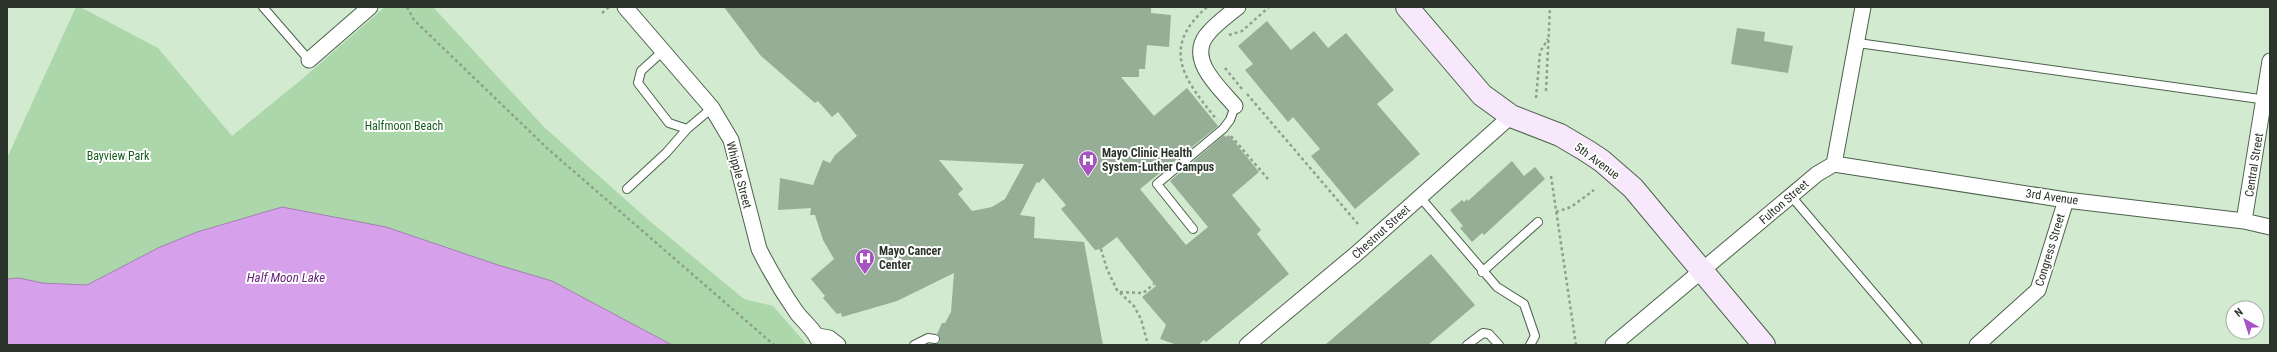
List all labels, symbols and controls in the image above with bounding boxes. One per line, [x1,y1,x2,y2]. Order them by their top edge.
park label: Halfmoon Beach [365,119,444,133]
street label: Central Street [2242,132,2266,198]
street label: Whipple Street [723,140,755,210]
street label: 5th Avenue [1572,140,1623,182]
place label: Mayo Clinic Health System-Luther Campus [1102,146,1215,174]
park label: Bayview Park [87,149,150,163]
hospital icon: Mayo Clinic Health System-Luther Campus [1077,149,1099,177]
street label: Fulton Street [1757,177,1812,227]
street label: 3rd Avenue [2025,186,2079,208]
street label: Chestnut Street [1349,202,1413,262]
street label: Congress Street [2032,211,2068,288]
place label: Mayo Cancer Center [879,244,941,272]
hospital icon: Mayo Cancer Center [854,247,876,275]
water label: Half Moon Lake [247,270,325,285]
north arrow [2225,300,2265,340]
text: N [2232,305,2246,320]

